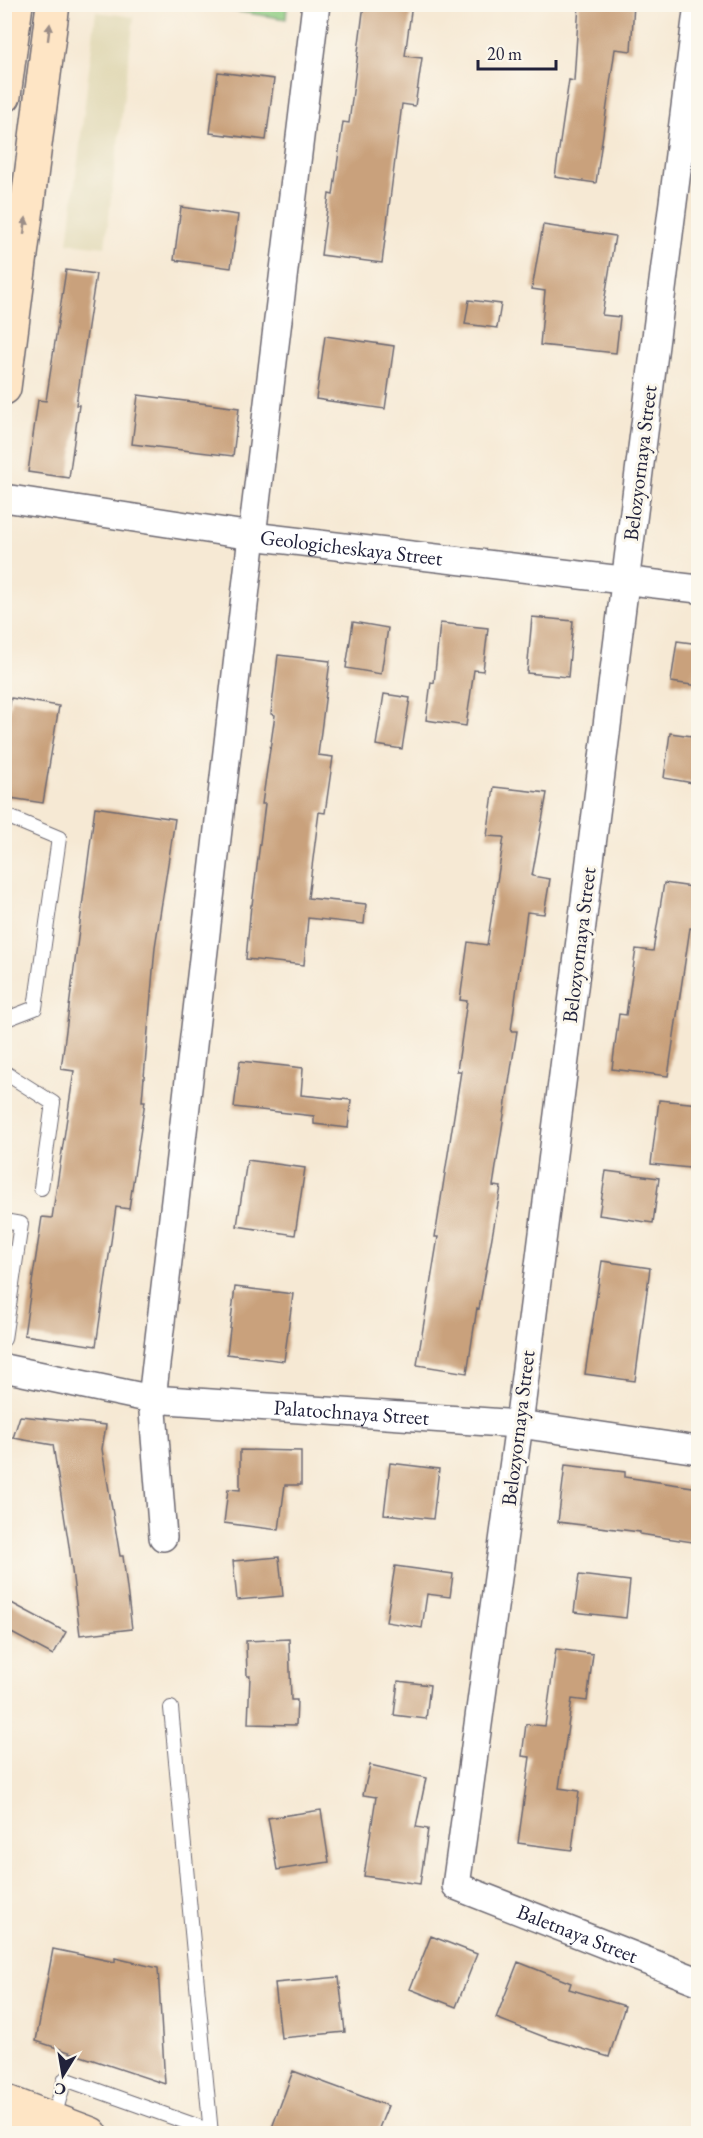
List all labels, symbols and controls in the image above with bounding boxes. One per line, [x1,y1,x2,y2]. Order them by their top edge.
one-way arrow [44,23,54,42]
scale bar [478,33,556,71]
text: 20 m [487,42,522,65]
one-way arrow [20,216,30,235]
street label: Belozyornaya Street [617,383,662,542]
street label: Geologicheskaya Street [259,523,444,572]
street label: Belozyornaya Street [556,865,601,1024]
street label: Belozyornaya Street [495,1348,540,1507]
street label: Palatochnaya Street [273,1393,430,1431]
street label: Baletnaya Street [513,1897,642,1969]
north arrow [33,2045,93,2105]
text: С [53,2078,68,2101]

